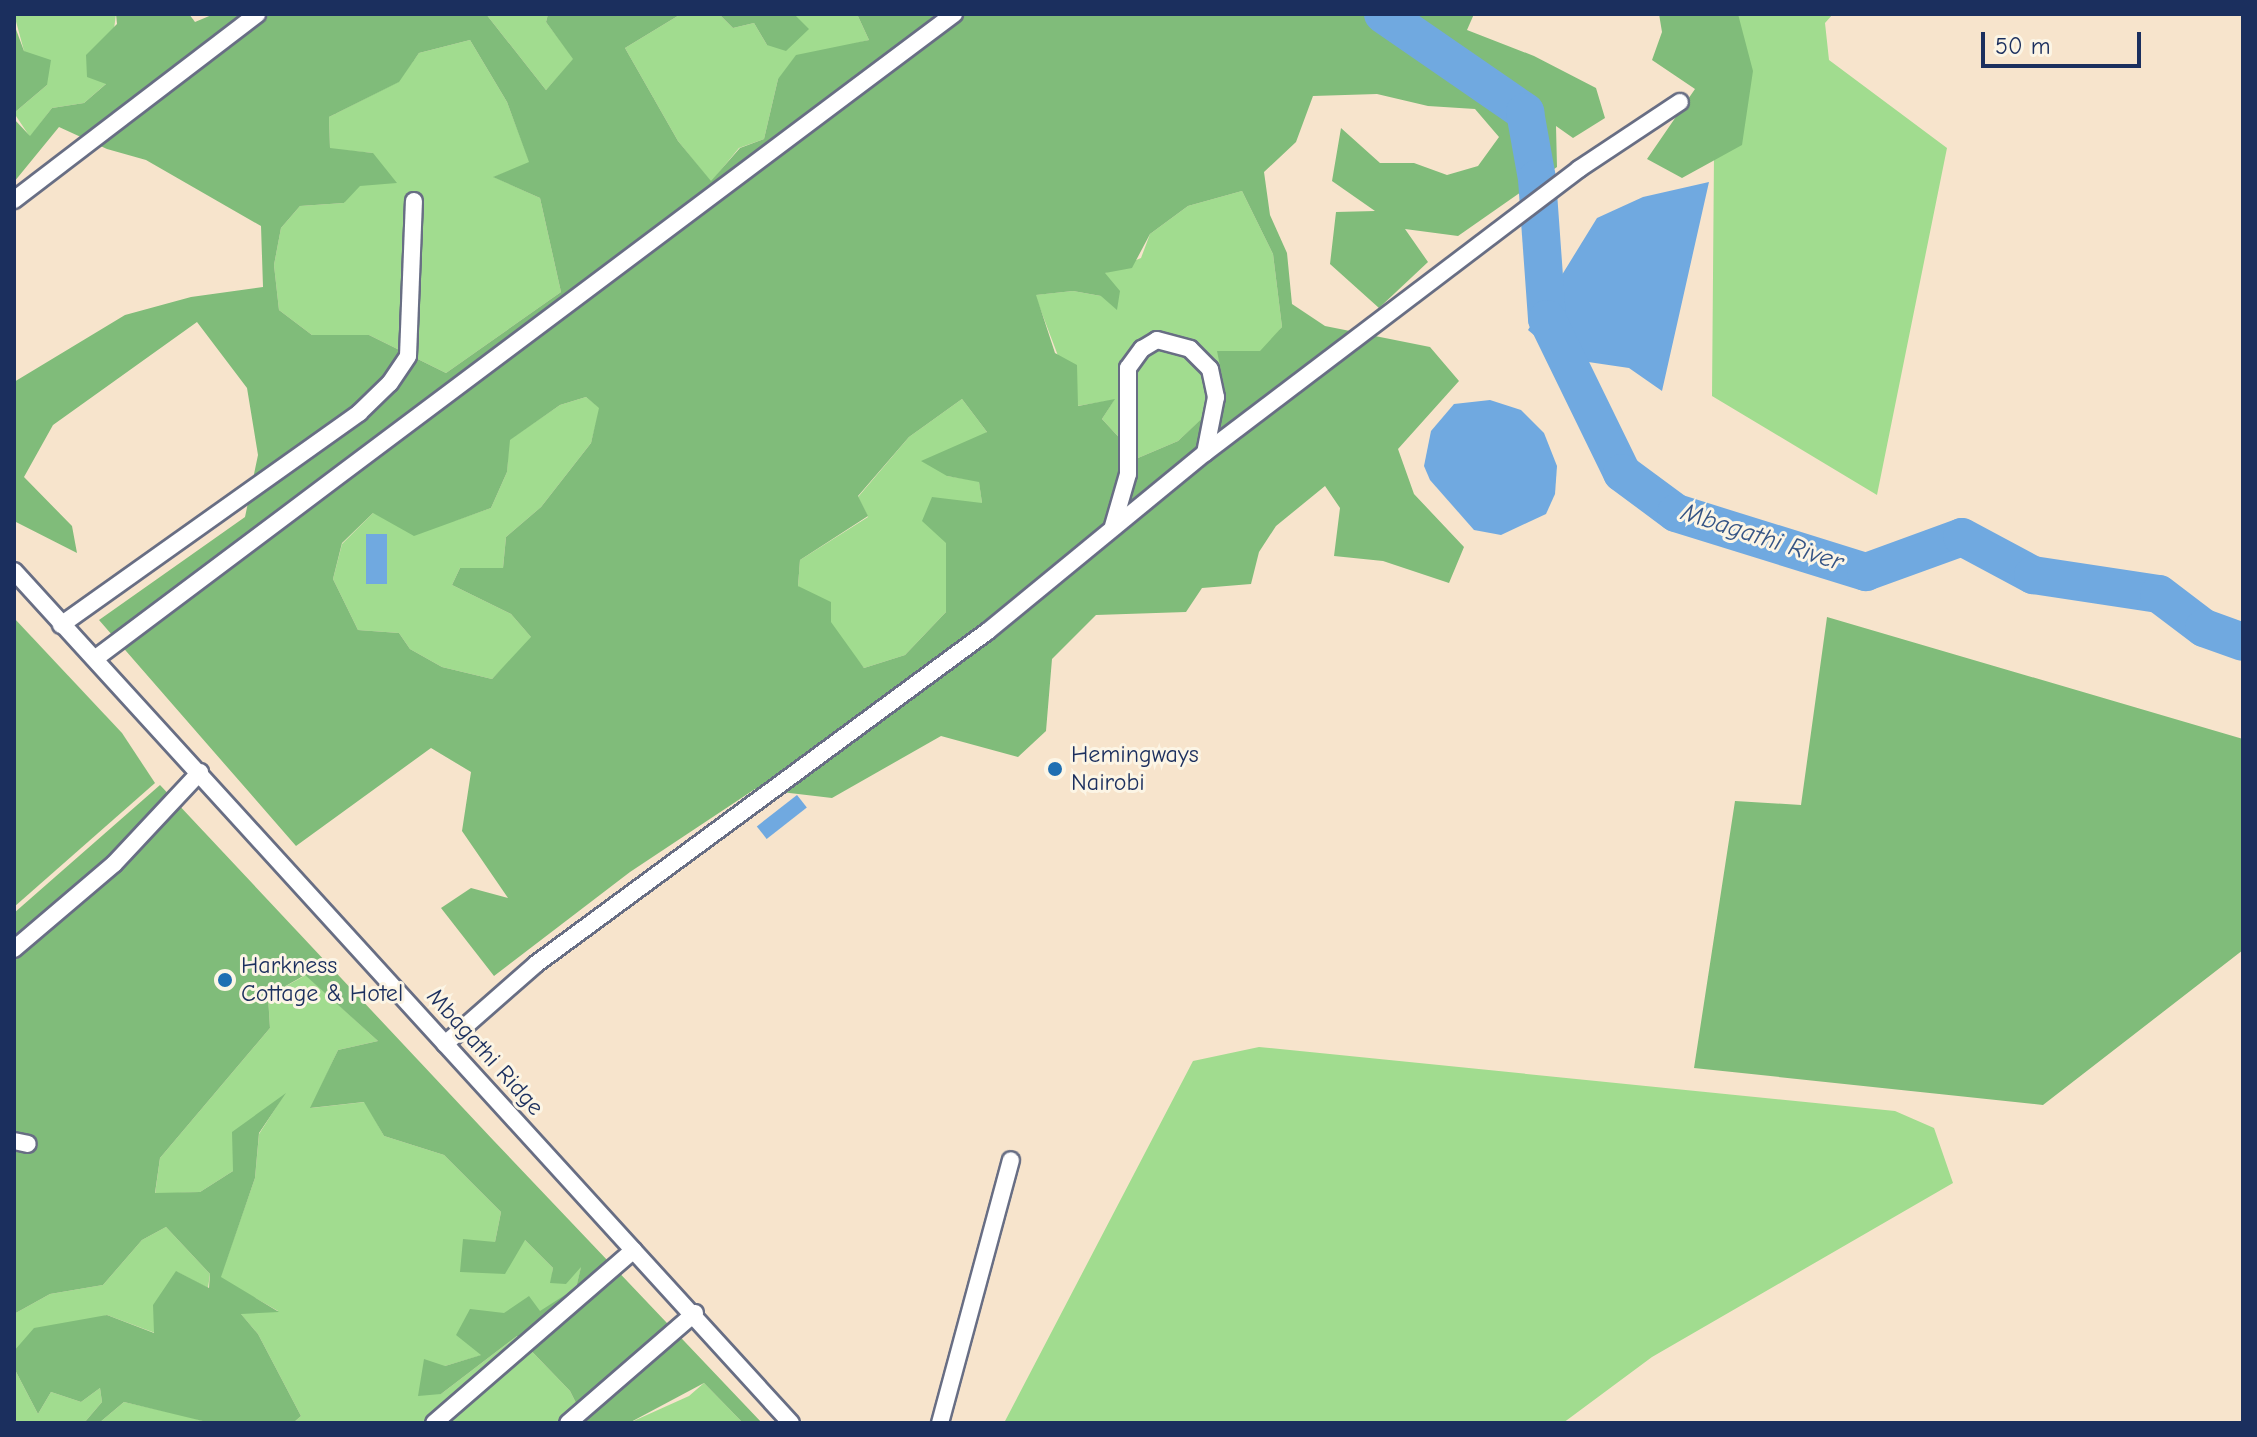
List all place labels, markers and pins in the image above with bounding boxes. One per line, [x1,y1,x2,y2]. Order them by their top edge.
place label: Hemingways Nairobi [1071,741,1199,797]
marker: Hemingways Nairobi [1046,760,1064,778]
place label: Harkness Cottage & Hotel [241,952,403,1008]
marker: Harkness Cottage & Hotel [216,971,234,989]

